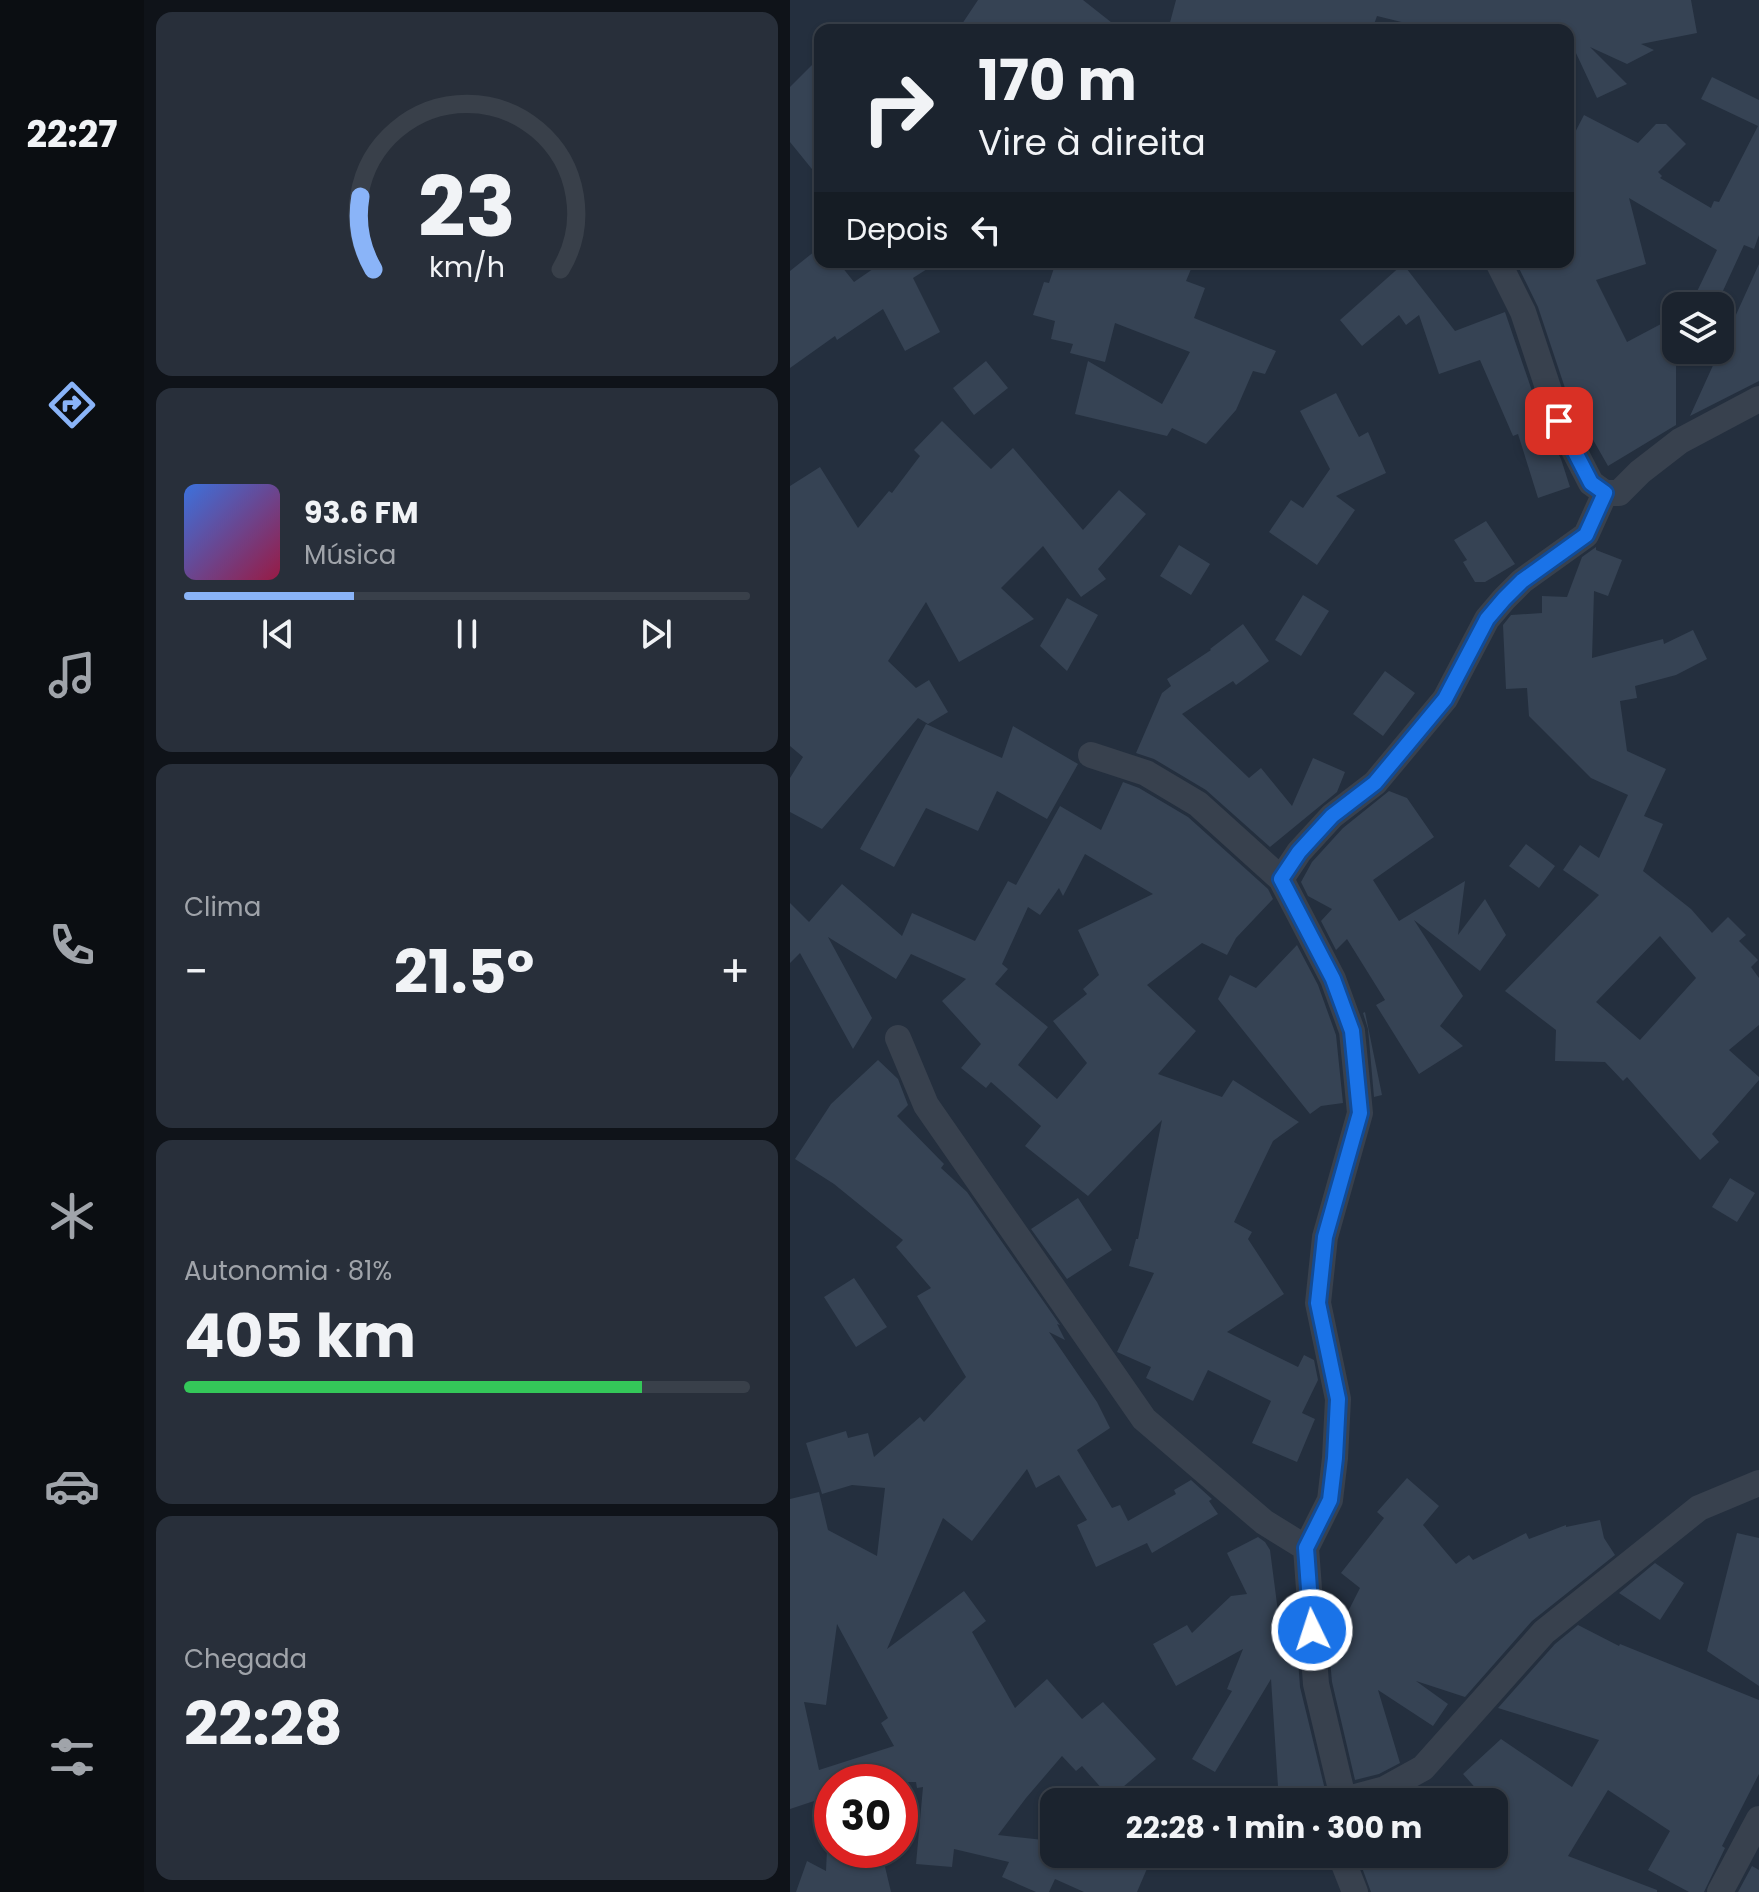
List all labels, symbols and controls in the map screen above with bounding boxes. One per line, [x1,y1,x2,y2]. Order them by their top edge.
text: 170 m [978,41,1137,120]
icon: right [846,56,950,160]
text: 22:27 [26,109,118,160]
text: Vire à direita [978,117,1206,168]
text: 23 [418,149,516,265]
text: Depois [846,208,948,251]
icon: left [964,208,1008,252]
text: km/h [429,247,505,287]
map controls [1662,292,1734,364]
button: layers [1662,292,1734,364]
icon: directions [44,377,100,433]
pin [1525,387,1593,455]
icon: arrive [1537,399,1581,443]
text: 93.6 FM [304,491,418,534]
text: Música [304,537,396,573]
icon: previous [256,612,300,656]
icon: pause [445,612,489,656]
icon: next [634,612,678,656]
icon: music [44,647,100,703]
text: Clima [184,889,261,925]
icon: phone [44,917,100,973]
text: 21.5° [394,930,534,1014]
text: − [184,941,208,1002]
text: + [720,941,750,1002]
icon: climate [44,1188,100,1244]
text: Autonomia · 81% [184,1253,392,1289]
text: 405 km [184,1294,416,1378]
icon: car [44,1458,100,1514]
position arrow [1270,1588,1354,1672]
text: Chegada [184,1641,307,1677]
text: 22:28 [184,1682,343,1766]
icon: filters [44,1729,100,1785]
speed limit sign: 30 [814,1764,918,1868]
text: 22:28 · 1 min · 300 m [1126,1806,1422,1849]

